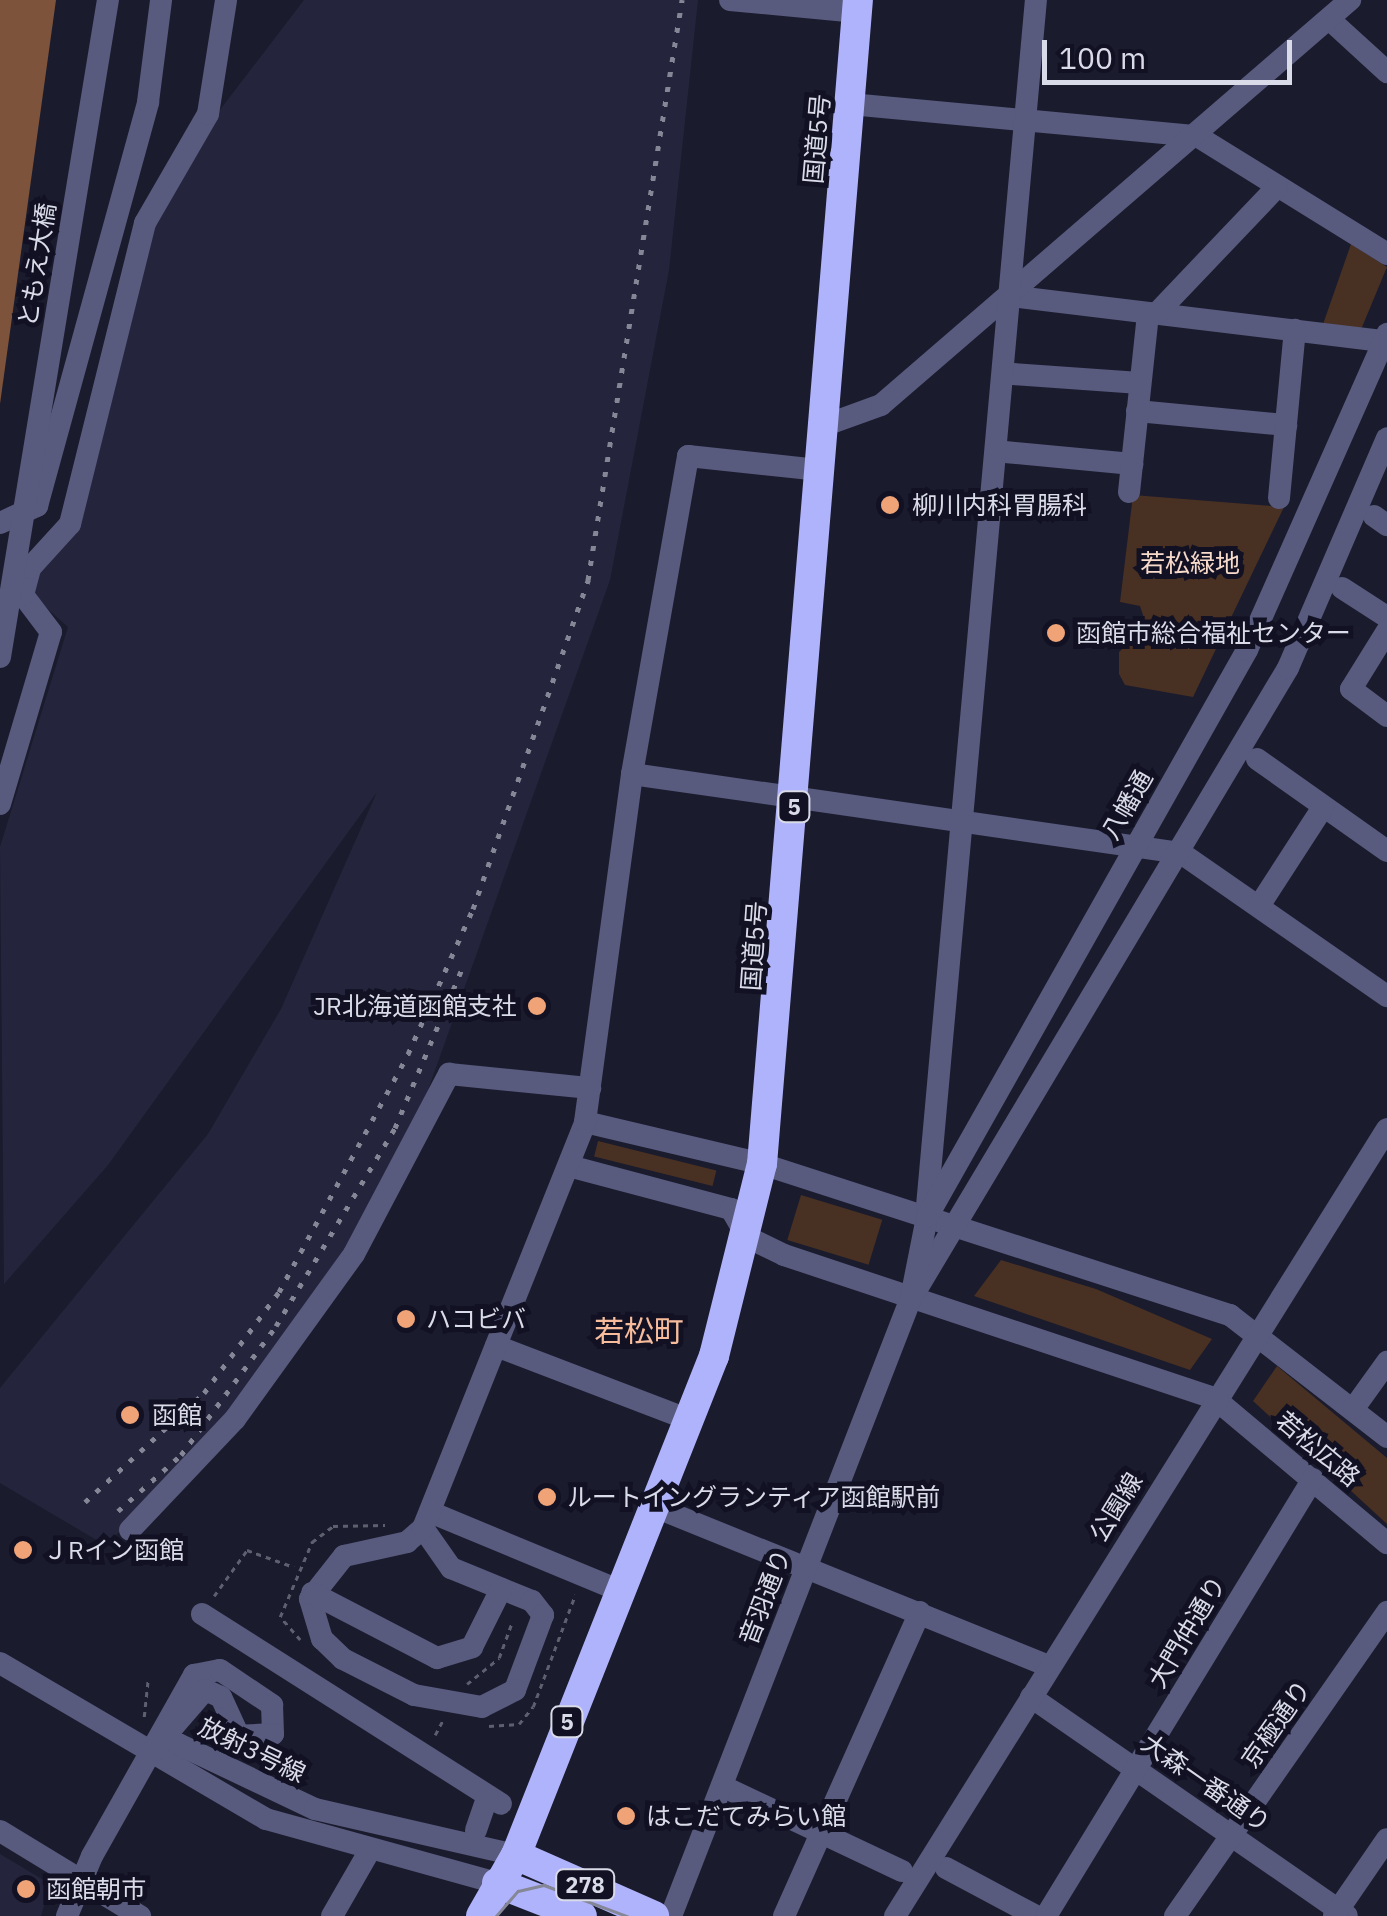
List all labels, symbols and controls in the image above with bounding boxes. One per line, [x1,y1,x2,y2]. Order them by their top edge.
scale bar [1047,20,1297,82]
text: 100 m [1059,38,1146,77]
street label: 国道5号 [798,93,836,185]
street label: ともえ大橋 [12,201,62,329]
place label: 柳川内科胃腸科 [912,490,1087,520]
marker: 柳川内科胃腸科 [877,492,903,518]
park label: 若松緑地 [1140,548,1240,578]
place label: 函館市総合福祉センター [1076,618,1351,648]
marker: 函館市総合福祉センター [1045,622,1067,644]
street label: 八幡通 [1095,765,1159,845]
road number: 5 [776,790,812,824]
street label: 国道5号 [736,900,772,992]
place label: JR北海道函館支社 [313,991,517,1021]
marker: JR北海道函館支社 [526,995,548,1017]
place label: ハコビバ [426,1304,526,1334]
marker: ハコビバ [395,1308,417,1330]
district label: 若松町 [594,1313,684,1349]
place label: 函館 [152,1400,202,1430]
marker: 函館 [117,1402,143,1428]
street label: 若松広路 [1270,1405,1366,1493]
street label: 公園線 [1083,1467,1149,1547]
place label: ルートイングランティア函館駅前 [567,1482,942,1512]
marker: ルートイングランティア函館駅前 [536,1486,558,1508]
place label: ＪRイン函館 [43,1535,184,1565]
marker: ＪRイン函館 [12,1539,34,1561]
street label: 音羽通り [733,1545,797,1649]
street label: 大門仲通り [1142,1571,1232,1693]
street label: 京極通り [1235,1674,1317,1774]
road number: 5 [550,1705,584,1739]
street label: 放射3号線 [194,1711,310,1789]
street label: 大森一番通り [1136,1728,1276,1838]
place label: はこだてみらい館 [646,1801,846,1831]
marker: はこだてみらい館 [615,1805,637,1827]
road number: 278 [555,1868,615,1902]
place label: 函館朝市 [46,1874,146,1904]
marker: 函館朝市 [15,1878,37,1900]

